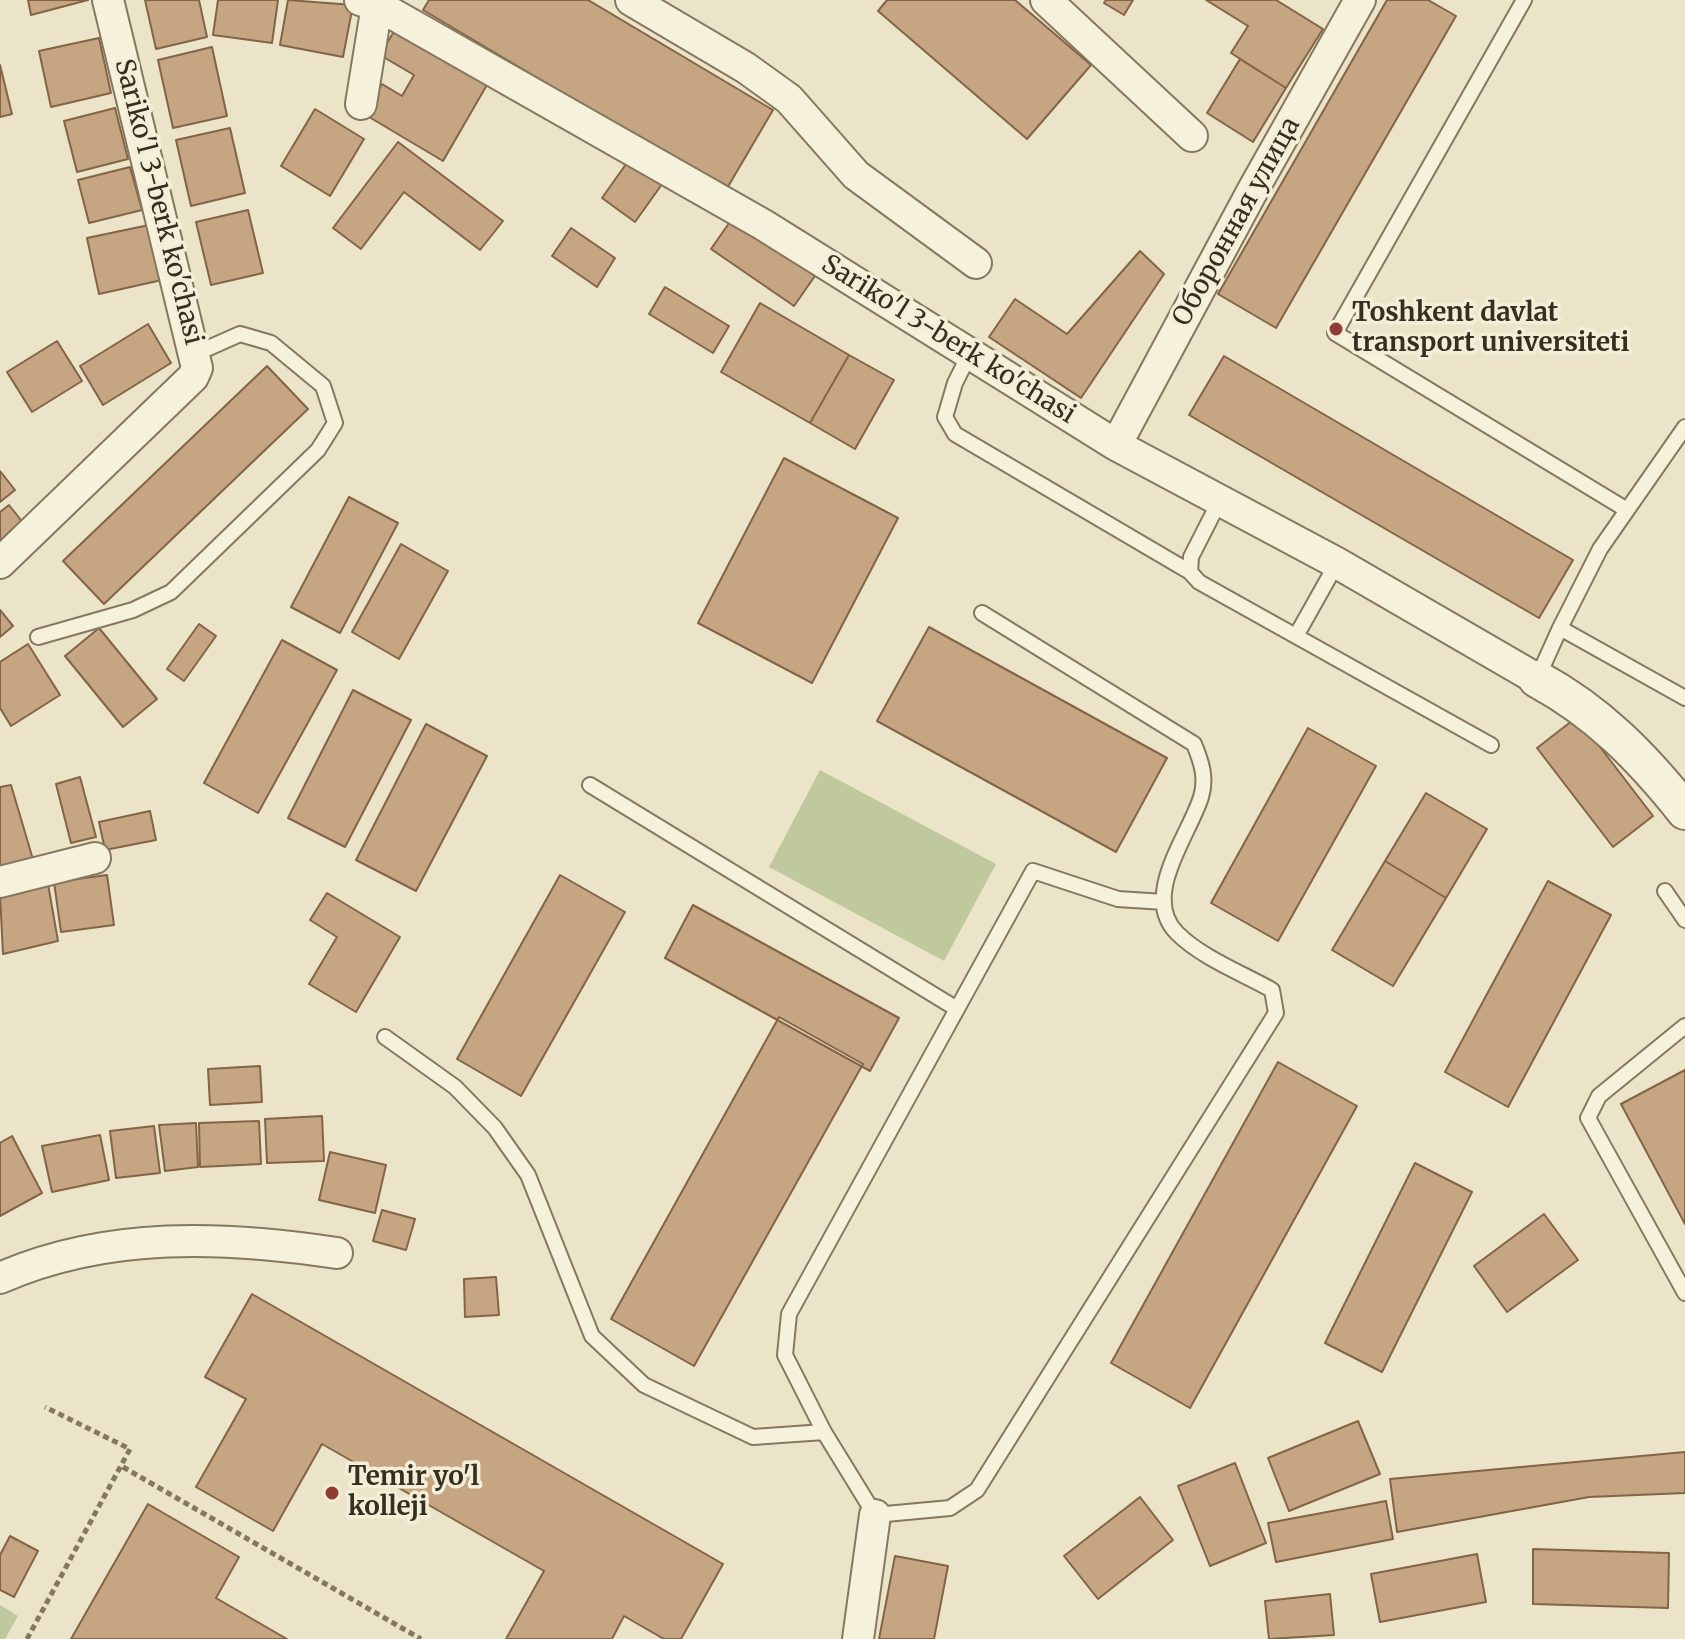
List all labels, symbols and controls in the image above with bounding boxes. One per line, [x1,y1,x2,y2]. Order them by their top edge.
street label: Sariko'l 3-berk ko'chasi [107,56,209,348]
street label: Оборонная улица [1167,112,1307,332]
street label: Sariko'l 3-berk ko'chasi [815,249,1081,431]
place label: Toshkent davlat transport universiteti [1352,298,1629,360]
marker: Toshkent davlat transport universiteti [1327,320,1345,338]
place label: Temir yo'l kolleji [348,1462,479,1524]
marker: Temir yo'l kolleji [323,1484,341,1502]

